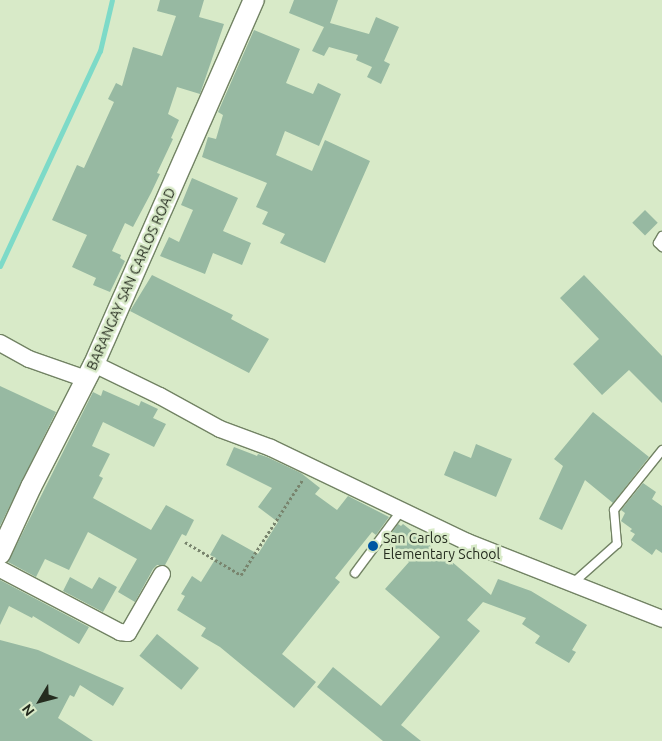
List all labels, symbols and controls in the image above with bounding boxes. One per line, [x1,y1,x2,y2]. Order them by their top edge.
street label: BARANGAY SAN CARLOS ROAD [83,185,179,373]
place label: San Carlos Elementary School [383,530,500,562]
marker: San Carlos Elementary School [367,540,379,552]
north arrow [15,676,65,726]
text: N [18,701,38,719]

